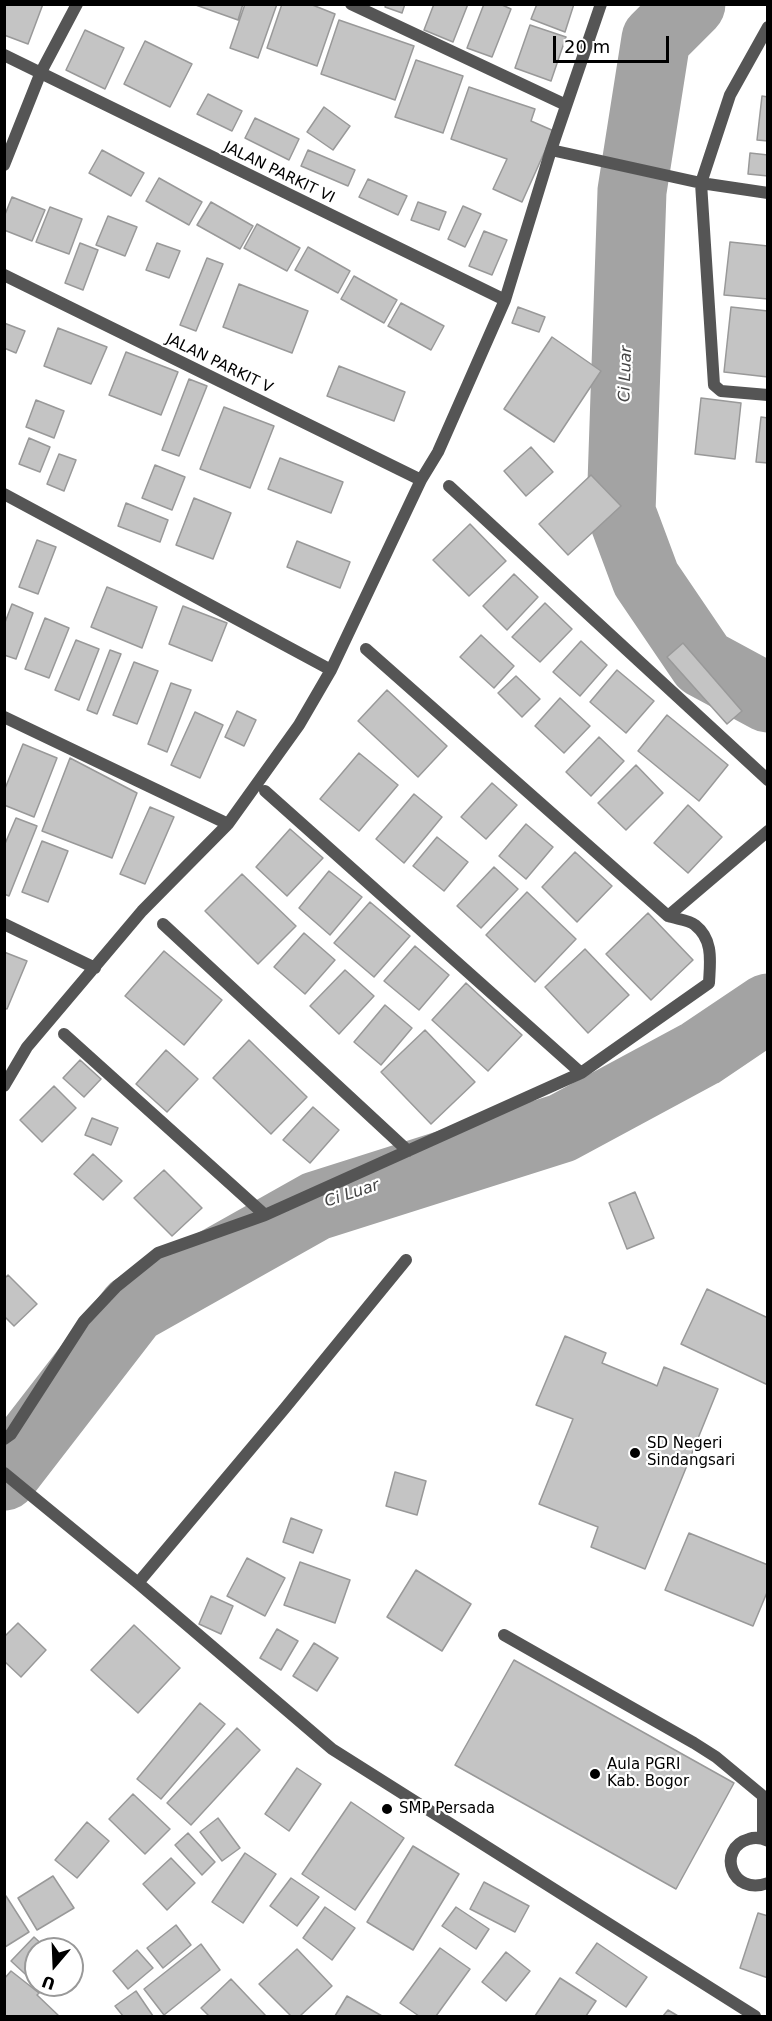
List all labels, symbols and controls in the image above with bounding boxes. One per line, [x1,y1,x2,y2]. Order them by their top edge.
scale bar [556,24,672,62]
text: 20 m [564,36,610,57]
street label: JALAN PARKIT VI [221,138,337,208]
street label: JALAN PARKIT V [163,330,275,398]
water label: Ci Luar [615,346,637,402]
water label: Ci Luar [322,1176,382,1212]
place label: SD Negeri Sindangsari [647,1435,735,1470]
marker: SD Negeri Sindangsari [628,1446,642,1460]
place label: Aula PGRI Kab. Bogor [607,1756,689,1791]
marker: Aula PGRI Kab. Bogor [588,1767,602,1781]
place label: SMP Persada [399,1800,495,1818]
marker: SMP Persada [380,1802,394,1816]
north arrow [24,1937,84,1997]
text: U [39,1972,58,1994]

